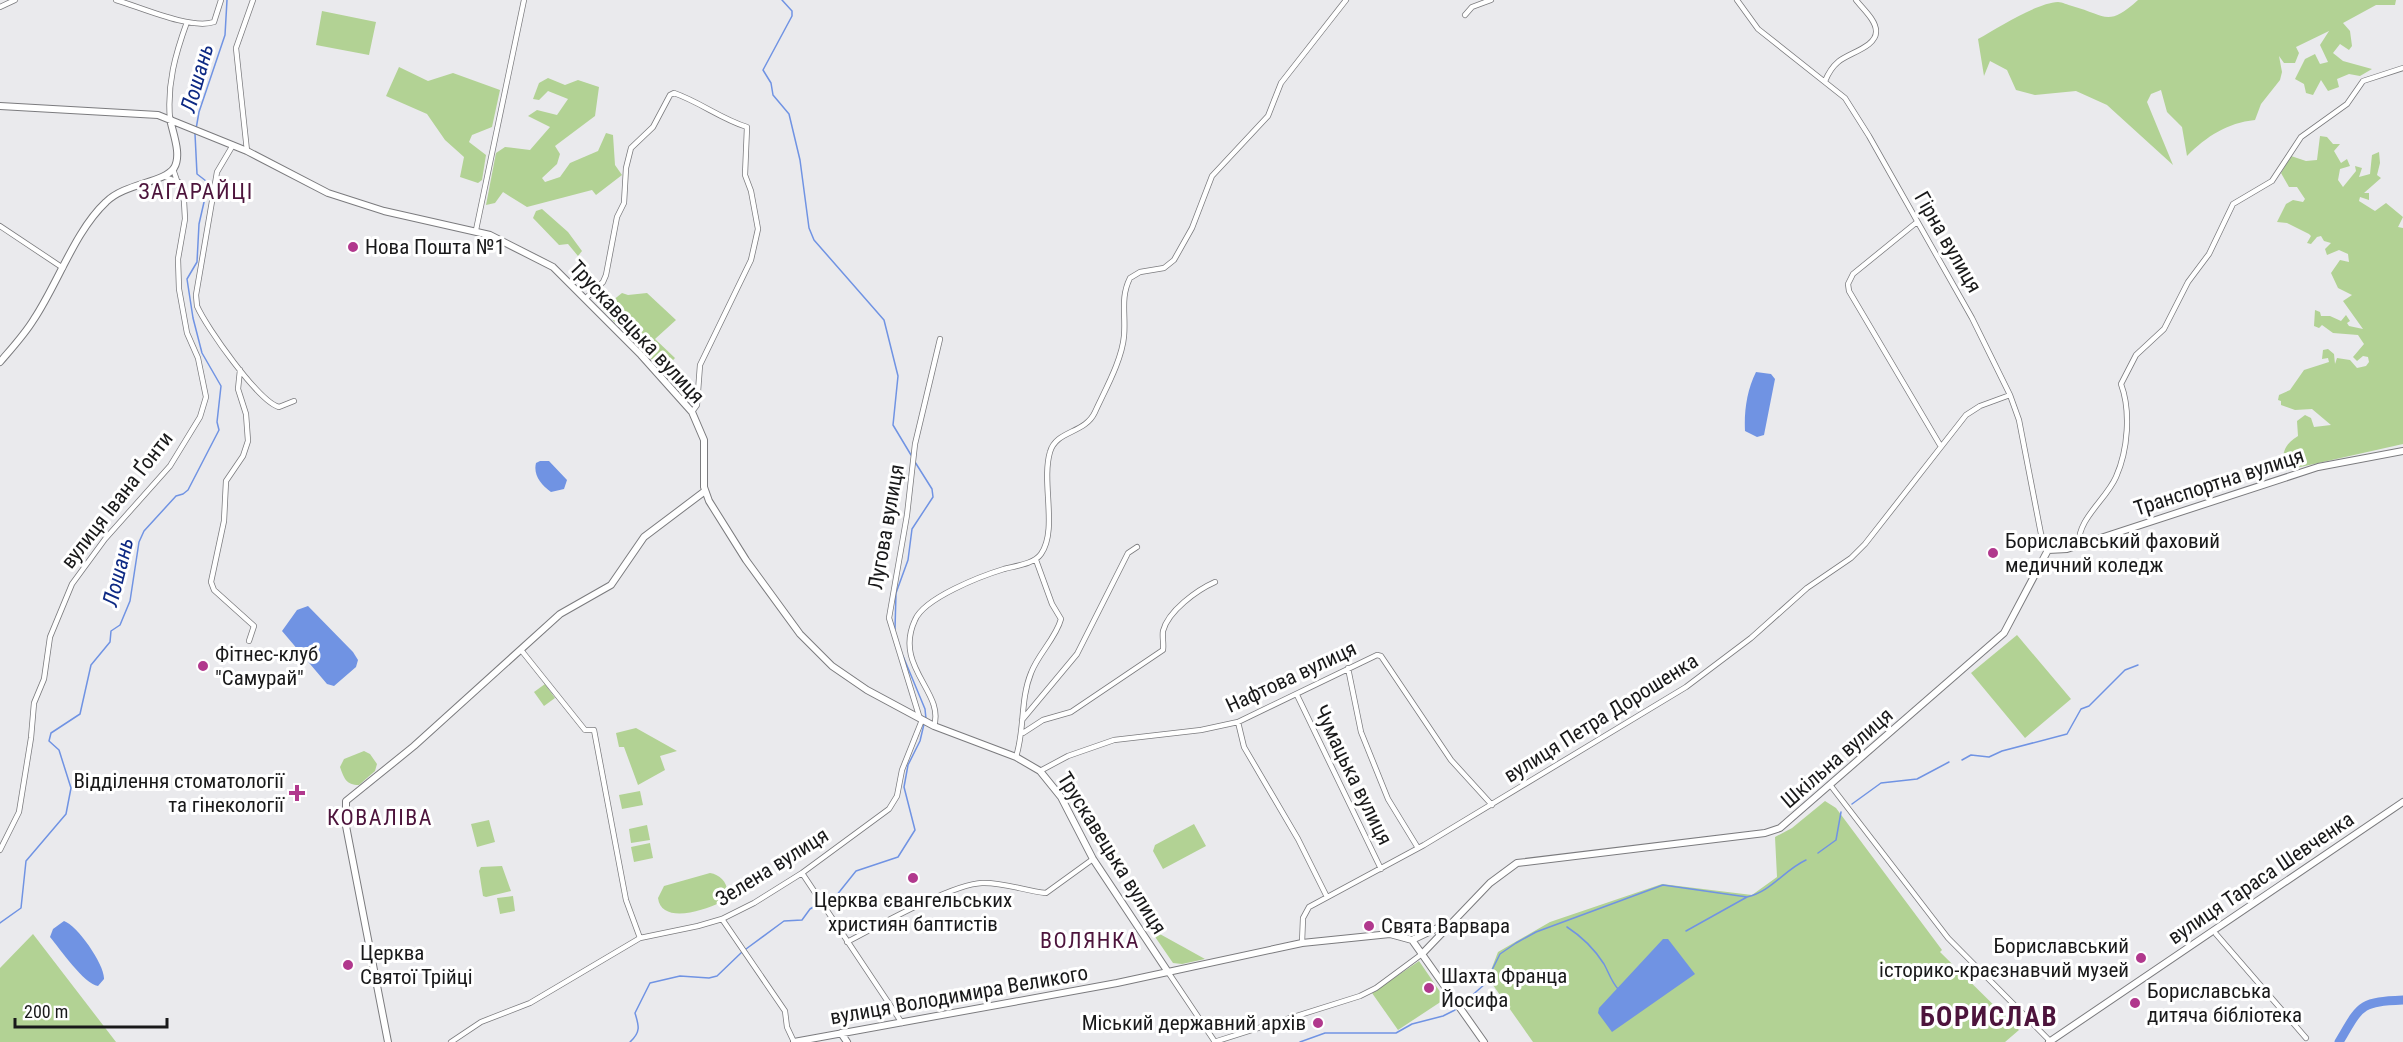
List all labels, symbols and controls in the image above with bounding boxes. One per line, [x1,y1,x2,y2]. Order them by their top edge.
water label: Лошань [175,41,219,116]
district label: ЗАГАРАЙЦІ [138,179,254,204]
street label: Гірна вулиця [1909,187,1987,297]
place label: Нова Пошта №1 [365,235,505,259]
marker: Нова Пошта №1 [346,240,360,254]
street label: Трускавецька вулиця [565,256,709,408]
street label: вулиця Івана Ґонти [56,427,178,573]
street label: Транспортна вулиця [2131,443,2307,521]
street label: Лугова вулиця [863,463,909,591]
place label: Бориславський фаховий медичний коледж [2005,529,2220,577]
water label: Лошань [97,535,139,610]
marker: Бориславський фаховий медичний коледж [1986,546,2000,560]
street label: Нафтова вулиця [1222,636,1360,718]
place label: Фітнес-клуб "Самурай" [215,642,318,690]
street label: вулиця Петра Дорошенка [1500,648,1702,788]
marker: Фітнес-клуб "Самурай" [196,659,210,673]
street label: Чумацька вулиця [1309,701,1397,849]
street label: Шкільна вулиця [1776,703,1898,813]
street label: Трускавецька вулиця [1052,768,1172,938]
place label: Відділення стоматології та гінекології [73,769,285,817]
marker: Відділення стоматології та гінекології [288,784,306,802]
district label: КОВАЛІВА [327,805,433,830]
street label: вулиця Тараса Шевченка [2164,807,2358,949]
street label: Зелена вулиця [711,823,833,911]
marker: Церква євангельських християн баптистів [906,871,920,885]
place label: Церква євангельських християн баптистів [814,888,1012,936]
place label: Свята Варвара [1381,914,1510,938]
marker: Свята Варвара [1362,919,1376,933]
district label: ВОЛЯНКА [1040,928,1140,953]
place label: Бориславський історико-краєзнавчий музей [1879,934,2129,982]
place label: Церква Святої Трійці [360,941,473,989]
marker: Бориславський історико-краєзнавчий музей [2134,951,2148,965]
marker: Церква Святої Трійці [341,958,355,972]
street label: вулиця Володимира Великого [828,960,1090,1030]
place label: Шахта Франца Йосифа [1441,964,1567,1012]
place label: Бориславська дитяча бібліотека [2147,979,2302,1027]
marker: Шахта Франца Йосифа [1422,981,1436,995]
scale bar [15,991,166,1029]
marker: Бориславська дитяча бібліотека [2128,996,2142,1010]
text: 200 m [24,1001,68,1022]
district label: БОРИСЛАВ [1920,1001,2058,1033]
place label: Міський державний архів [1082,1011,1306,1035]
marker: Міський державний архів [1311,1016,1325,1030]

